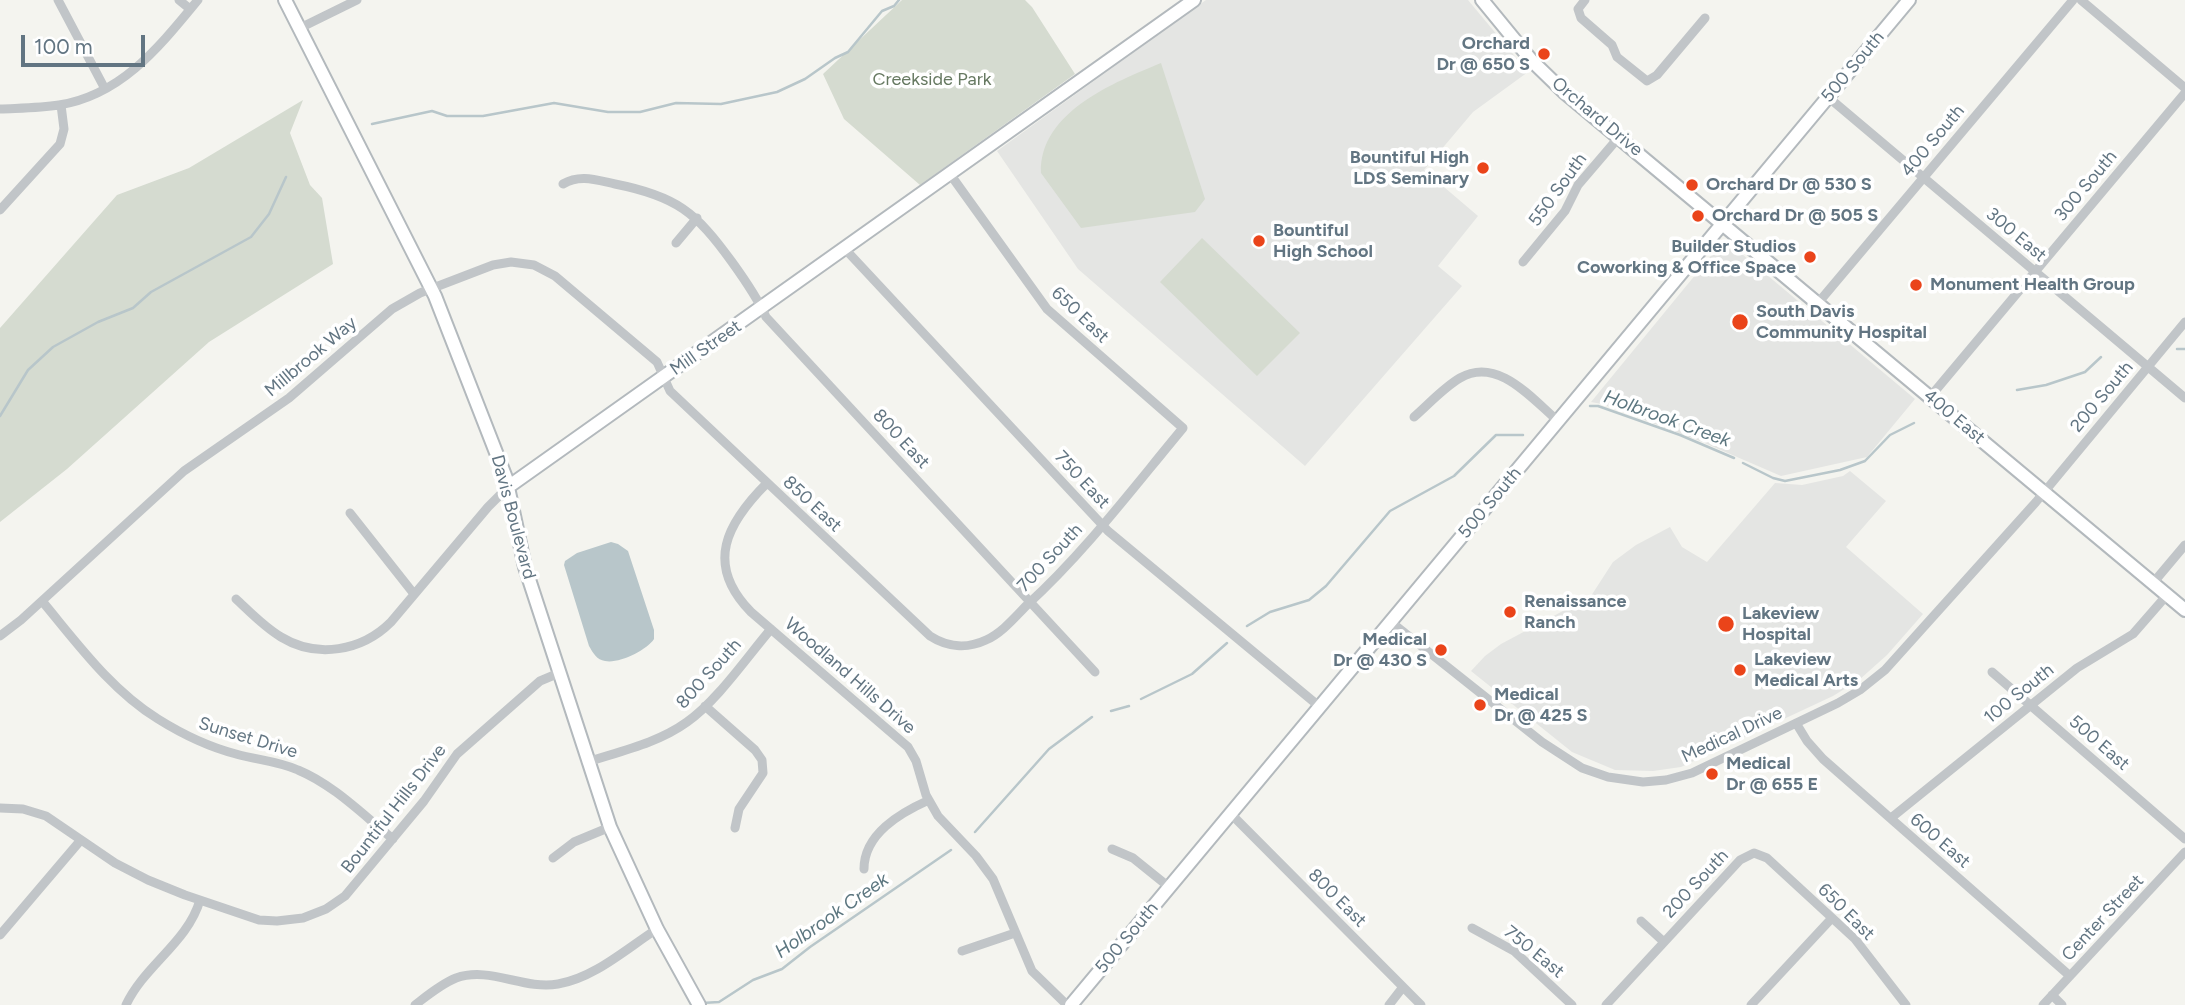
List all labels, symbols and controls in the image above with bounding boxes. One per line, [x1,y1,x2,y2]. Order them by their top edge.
scale bar [24,21,149,65]
street label: 500 South [1817,27,1889,107]
place label: Orchard Dr @ 650 S [1436,33,1530,76]
text: 100 m [34,34,93,59]
marker: Orchard Dr @ 650 S [1536,46,1552,62]
park label: Creekside Park [872,69,992,91]
street label: Orchard Drive [1547,73,1647,161]
street label: 400 South [1897,101,1969,181]
street label: 300 South [2050,146,2122,226]
place label: Bountiful High LDS Seminary [1350,147,1469,190]
street label: 550 South [1524,149,1592,231]
marker: Bountiful High LDS Seminary [1475,160,1491,176]
place label: Orchard Dr @ 530 S [1706,174,1872,196]
marker: Orchard Dr @ 530 S [1684,177,1700,193]
street label: 300 East [1981,203,2051,267]
place label: Orchard Dr @ 505 S [1712,205,1878,227]
marker: Orchard Dr @ 505 S [1690,208,1706,224]
place label: Bountiful High School [1273,220,1373,262]
marker: Bountiful High School [1251,233,1267,249]
place label: Builder Studios Coworking & Office Space [1577,236,1796,278]
marker: Builder Studios Coworking & Office Space [1802,249,1818,265]
place label: Monument Health Group [1930,274,2135,296]
marker: Monument Health Group [1908,277,1924,293]
street label: 650 East [1047,282,1113,348]
place label: South Davis Community Hospital [1756,301,1927,344]
street label: Millbrook Way [261,312,361,402]
marker: South Davis Community Hospital [1730,312,1750,332]
street label: Mill Street [666,316,746,380]
street label: 200 South [2066,357,2138,437]
water label: Holbrook Creek [1600,385,1734,453]
street label: 400 East [1919,385,1989,449]
street label: 800 East [868,405,934,473]
street label: 750 East [1050,447,1114,513]
street label: Davis Boulevard [486,452,540,582]
street label: 500 South [1454,463,1526,543]
street label: 850 East [778,471,846,537]
street label: 700 South [1013,519,1087,597]
place label: Renaissance Ranch [1524,591,1626,634]
place label: Lakeview Hospital [1742,603,1819,646]
marker: Renaissance Ranch [1502,604,1518,620]
street label: Woodland Hills Drive [780,613,920,739]
marker: Lakeview Hospital [1716,614,1736,634]
place label: Medical Dr @ 430 S [1333,629,1427,672]
street label: 800 South [672,634,746,714]
marker: Medical Dr @ 430 S [1433,642,1449,658]
place label: Lakeview Medical Arts [1754,649,1858,692]
street label: 100 South [1980,659,2058,729]
marker: Lakeview Medical Arts [1732,662,1748,678]
place label: Medical Dr @ 425 S [1494,684,1587,726]
marker: Medical Dr @ 425 S [1472,697,1488,713]
street label: Medical Drive [1678,702,1786,768]
street label: 500 East [2064,711,2134,775]
street label: Sunset Drive [196,713,300,763]
street label: Bountiful Hills Drive [337,740,451,878]
place label: Medical Dr @ 655 E [1726,753,1818,796]
marker: Medical Dr @ 655 E [1704,766,1720,782]
street label: 600 East [1905,809,1975,873]
street label: 200 South [1659,845,1733,923]
street label: 800 East [1303,864,1371,932]
water label: Holbrook Creek [771,868,893,964]
street label: Center Street [2057,870,2149,966]
street label: 650 East [1813,879,1879,945]
street label: 500 South [1091,898,1163,978]
street label: 750 East [1500,921,1568,983]

